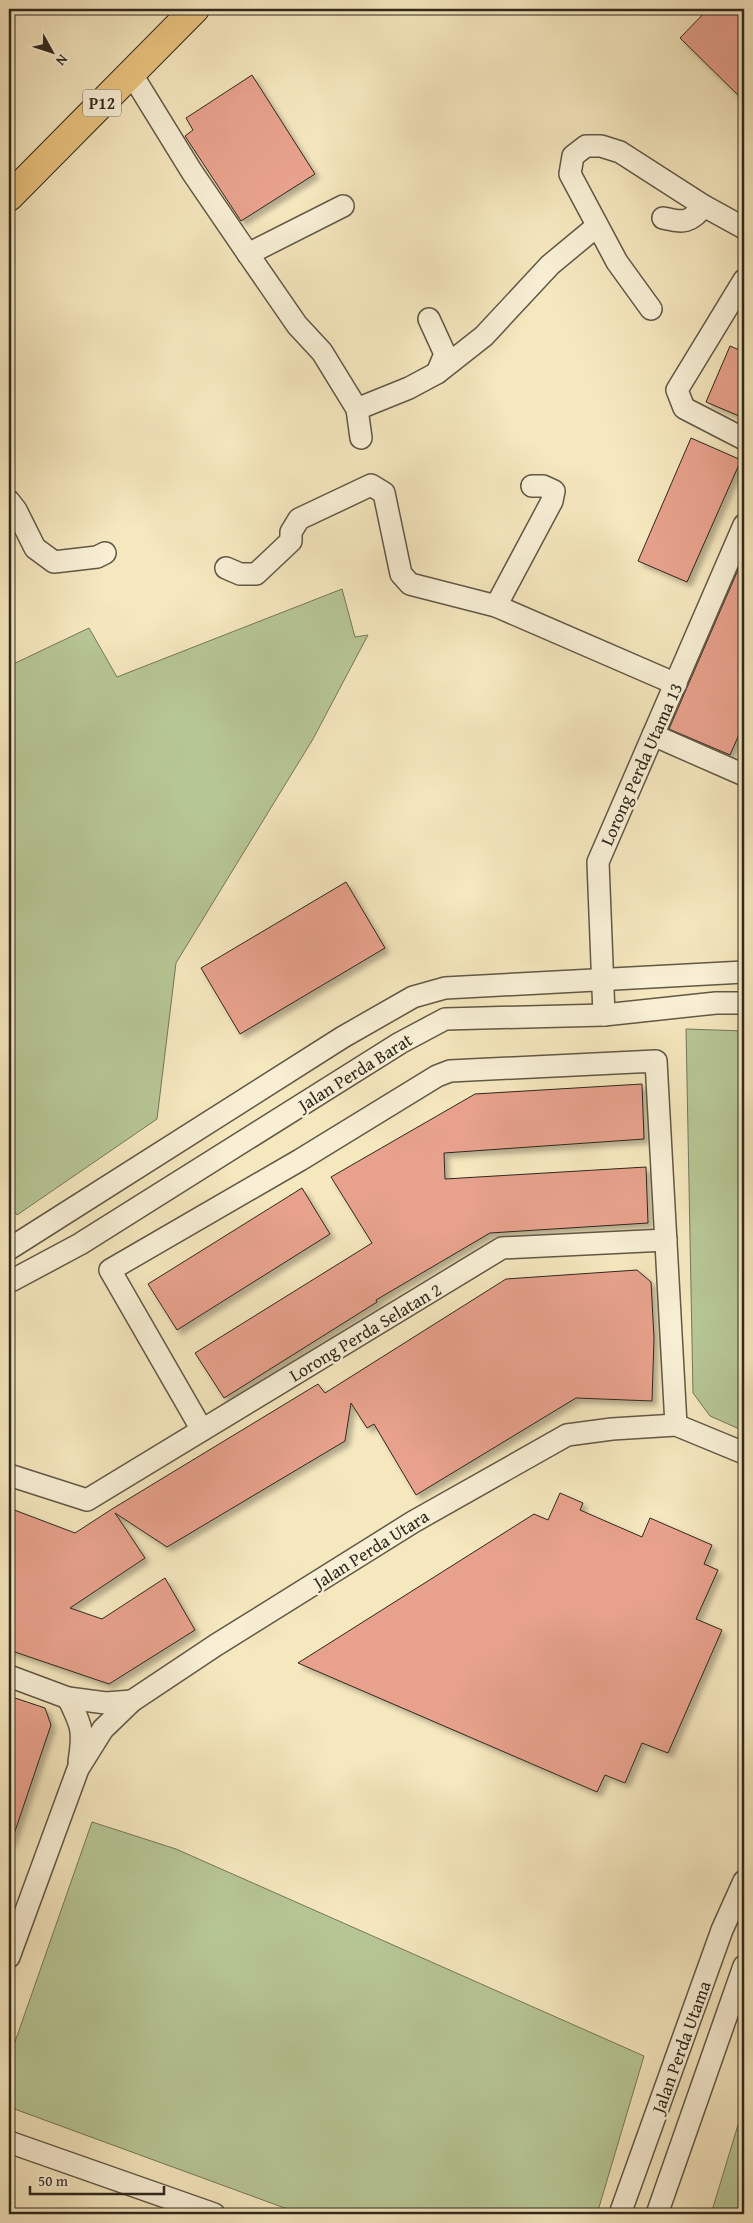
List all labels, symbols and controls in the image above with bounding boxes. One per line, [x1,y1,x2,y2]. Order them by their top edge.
north arrow [28,28,78,78]
text: N [51,50,73,71]
road number: P12 [83,90,121,116]
street label: Lorong Perda Utama 13 [593,678,689,850]
street label: Jalan Perda Barat [291,1026,418,1119]
street label: Lorong Perda Selatan 2 [284,1276,446,1388]
street label: Jalan Perda Utara [306,1502,434,1596]
street label: Jalan Perda Utama [644,1977,718,2119]
scale bar [30,2163,164,2195]
text: 50 m [38,2170,69,2191]

